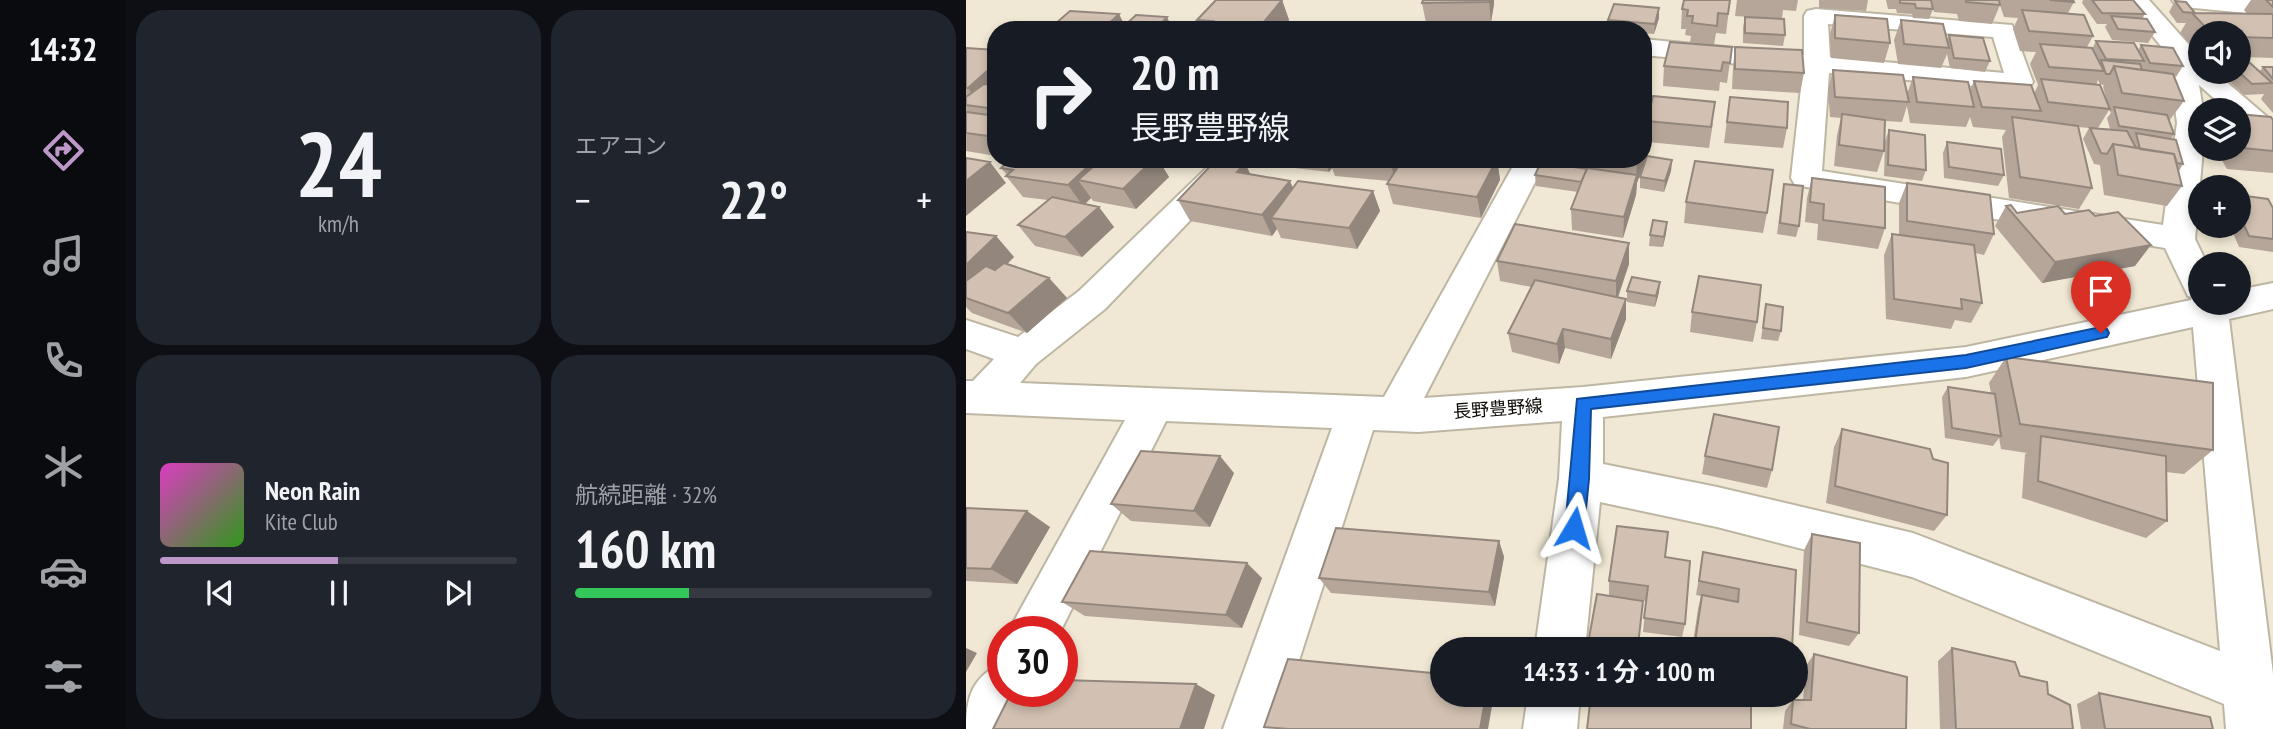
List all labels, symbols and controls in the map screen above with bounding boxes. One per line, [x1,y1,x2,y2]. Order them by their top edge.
map controls [2188,21,2251,315]
button: sound [2188,21,2251,84]
text: 14:32 [28,28,98,70]
text: 20 m [1130,40,1219,104]
icon: right [1015,49,1106,140]
button: layers [2188,98,2251,161]
text: 24 [295,104,382,222]
text: 長野豊野線 [1130,106,1290,148]
icon: directions [39,126,88,175]
text: エアコン [575,131,667,160]
text: 22° [719,166,788,233]
text: − [575,175,591,224]
text: + [916,175,932,224]
button: + [2188,175,2251,238]
text: km/h [318,209,359,238]
icon: music [39,231,88,280]
button: − [2188,252,2251,315]
pin [2071,261,2131,333]
icon: arrive [2082,272,2120,310]
icon: phone [39,336,88,385]
street label: 長野豊野線 [1452,394,1544,423]
icon: climate [39,442,88,491]
text: Neon Rain [265,474,360,507]
text: 航続距離 · 32% [575,480,717,509]
position arrow [1537,491,1611,565]
text: Kite Club [265,507,338,536]
text: 160 km [575,515,716,582]
icon: car [39,547,88,596]
icon: previous [201,574,239,612]
icon: pause [320,574,358,612]
icon: next [439,574,477,612]
speed limit sign: 30 [987,616,1078,707]
icon: filters [39,652,88,701]
text: 14:33 · 1 分 · 100 m [1523,655,1715,688]

